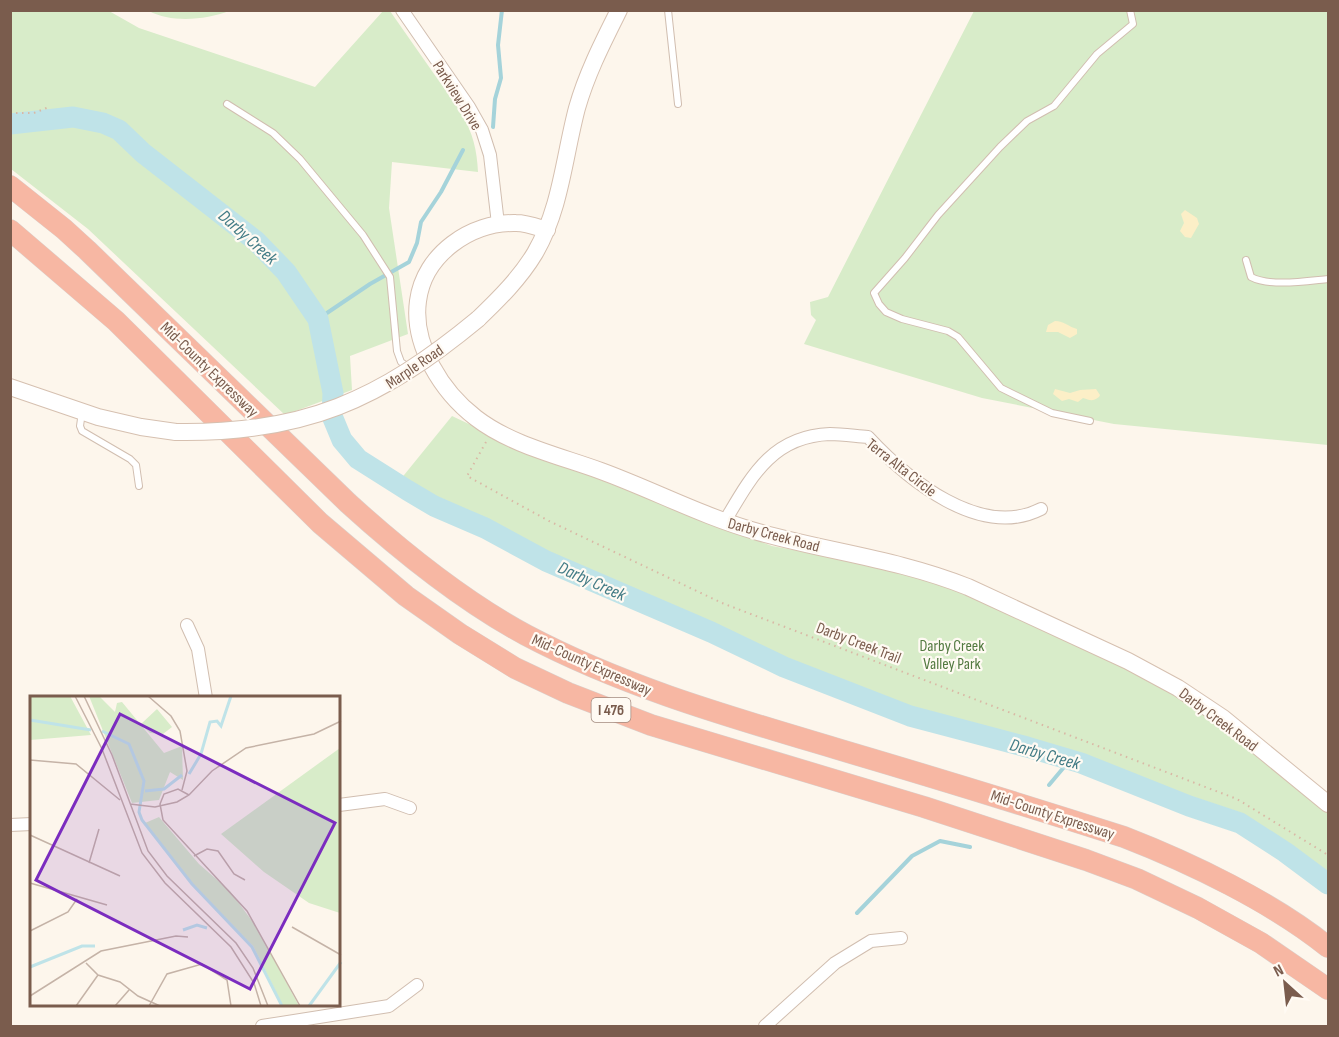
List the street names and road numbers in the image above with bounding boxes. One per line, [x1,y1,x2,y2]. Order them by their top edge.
street label: Parkview Drive [428,58,486,134]
street label: Mid-County Expressway [156,318,262,422]
street label: Marple Road [382,341,447,393]
street label: Terra Alta Circle [862,435,940,502]
street label: Darby Creek Road [726,514,821,557]
street label: Darby Creek Trail [813,619,903,668]
street label: Mid-County Expressway [529,630,654,700]
street label: Darby Creek Road [1175,684,1261,756]
road number: I 476 [592,698,630,722]
street label: Mid-County Expressway [988,786,1117,844]

